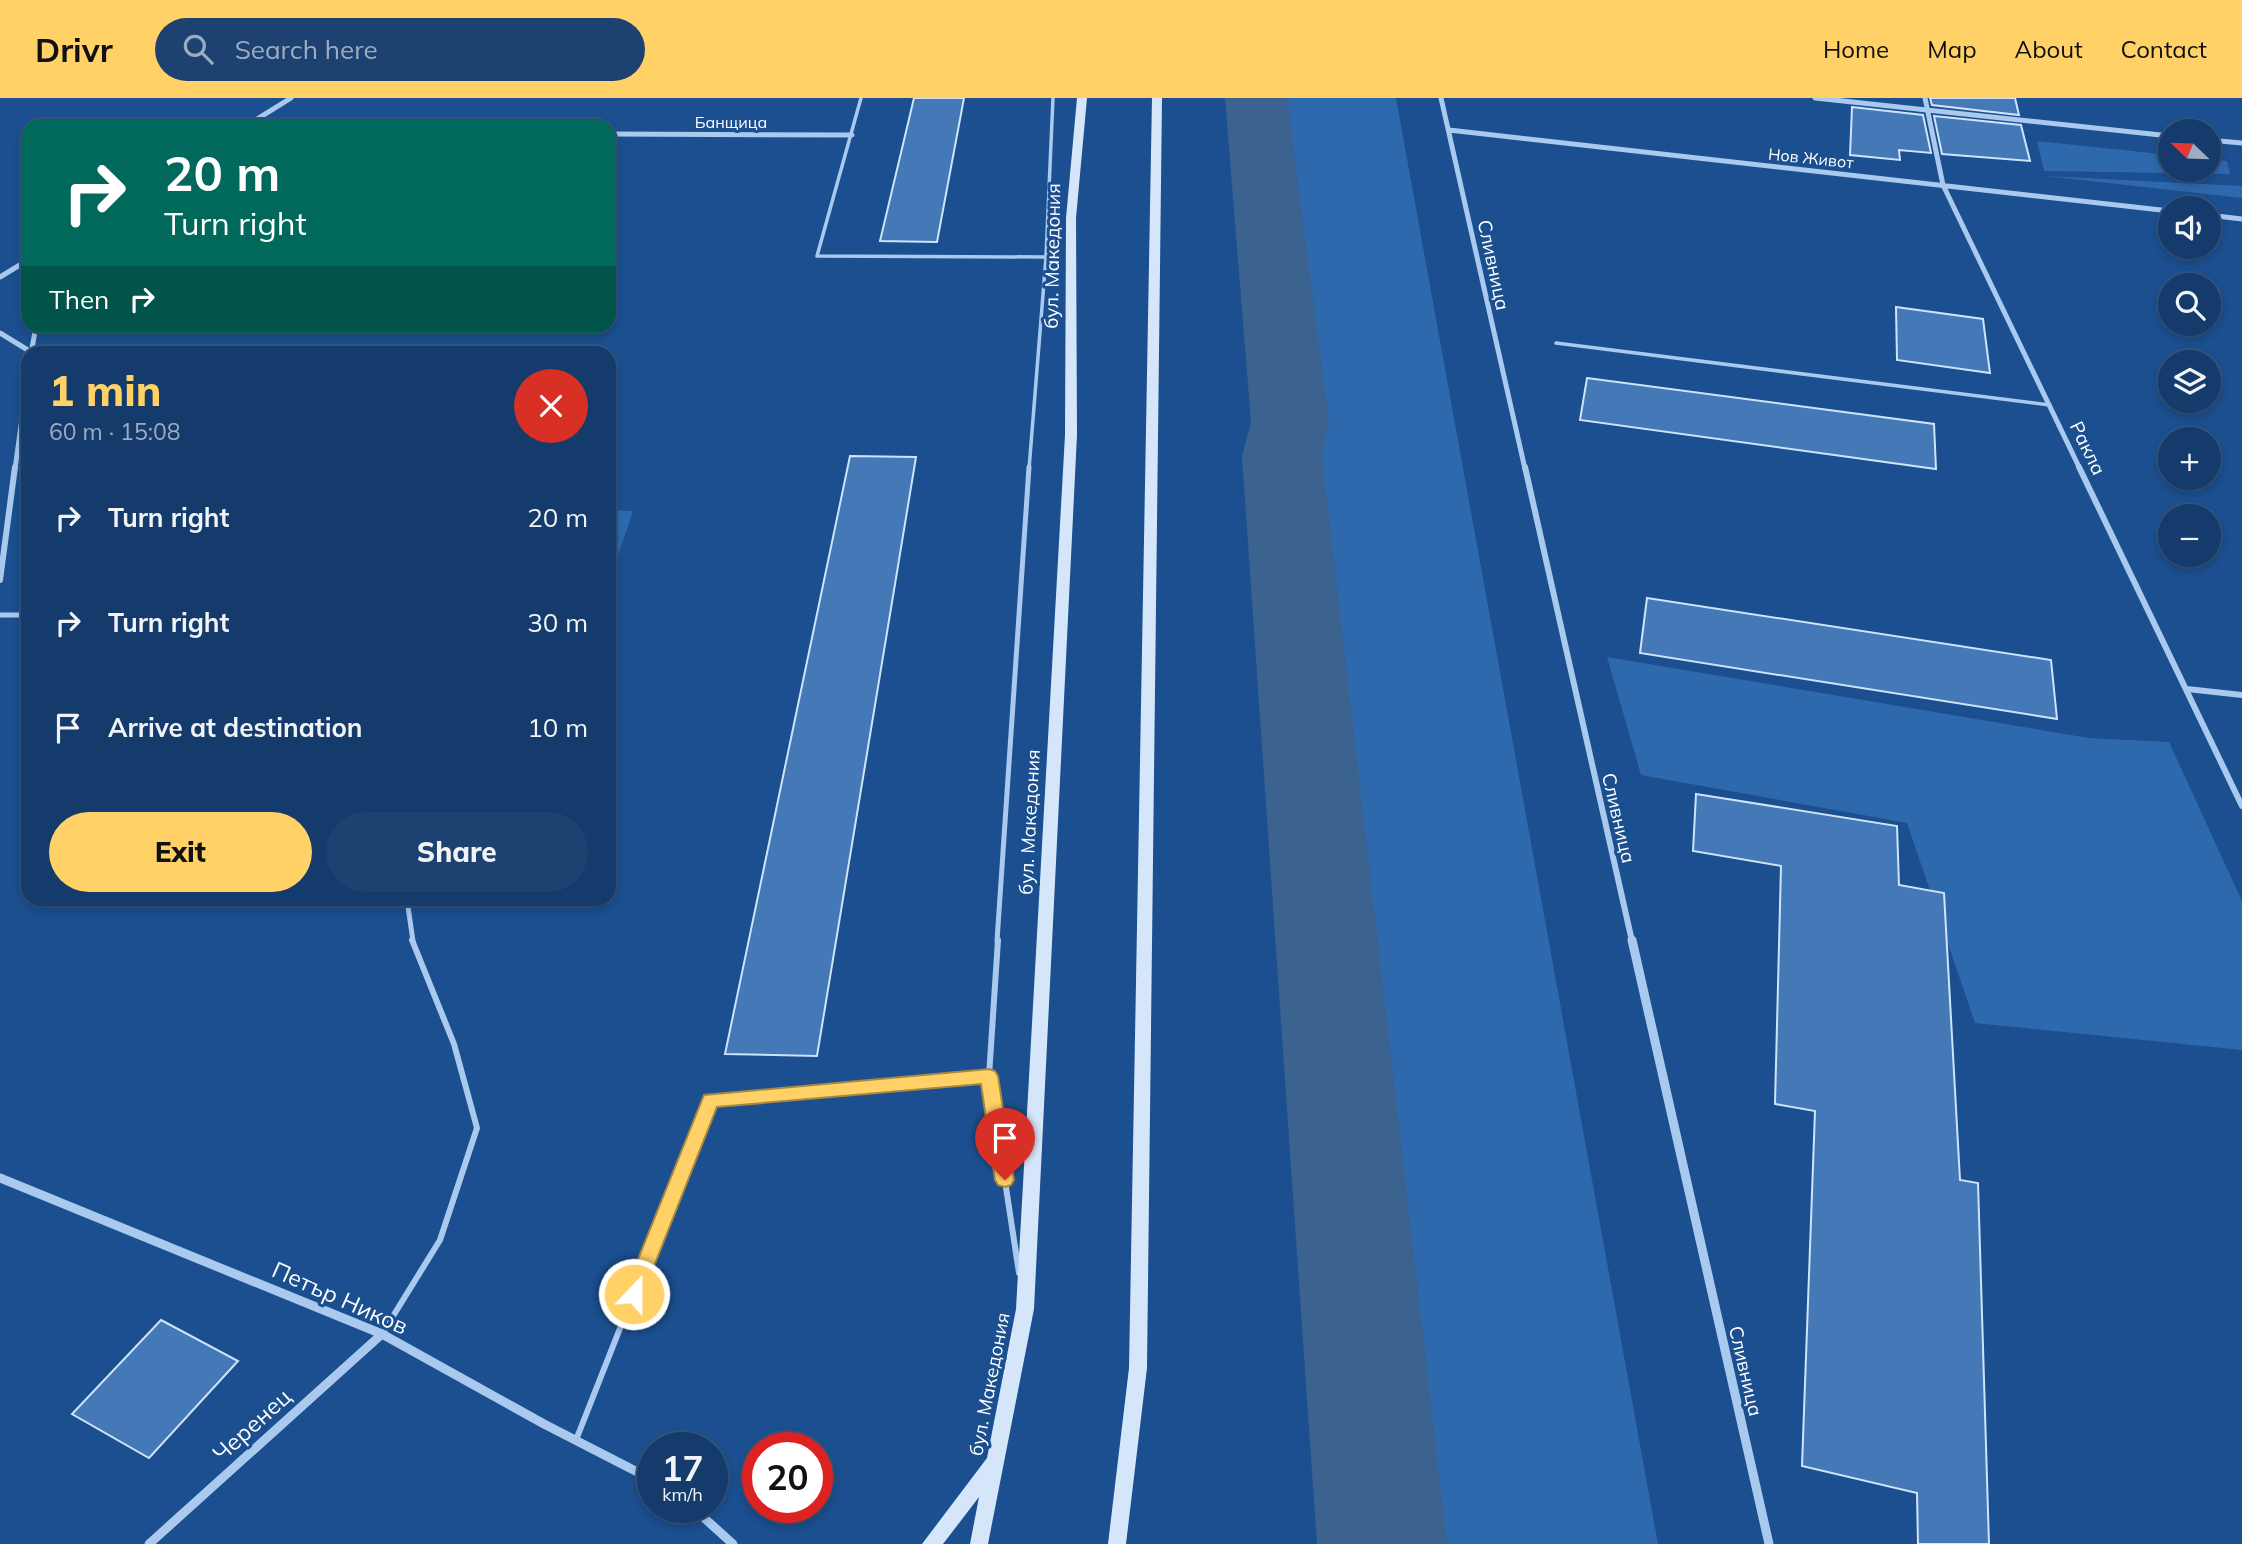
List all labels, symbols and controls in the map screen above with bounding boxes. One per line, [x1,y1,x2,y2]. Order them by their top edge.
search box [155,18,645,81]
text: Drivr [35,29,113,70]
icon: search [179,30,217,68]
text: Search here [235,33,378,66]
text: Home [1823,34,1889,64]
text: Map [1927,34,1977,64]
text: About [2015,34,2083,64]
text: Contact [2121,34,2207,64]
street label: Банщица [695,112,767,132]
north arrow [2158,119,2221,182]
map controls [2158,119,2221,567]
text: 20 m [164,142,280,203]
street label: Нов Живот [1767,144,1855,172]
icon: right [49,147,140,238]
street label: бул. Македония [1039,183,1065,329]
button: sound [2158,196,2221,259]
text: Turn right [164,203,307,243]
street label: Сливница [1473,218,1515,312]
button: search [2158,273,2221,336]
icon: right [123,280,161,318]
text: Then [49,283,109,316]
button: layers [2158,350,2221,413]
text: 1 min [49,364,162,417]
button: close [514,369,588,443]
text: 60 m · 15:08 [49,417,181,446]
street label: Ракла [2065,417,2111,479]
button: + [2158,427,2221,490]
icon: right [49,499,87,537]
text: Turn right [108,501,229,534]
text: 20 m [527,501,588,534]
button: − [2158,504,2221,567]
icon: right [49,604,87,642]
text: Turn right [108,606,229,639]
text: 30 m [527,606,588,639]
icon: arrive [49,709,87,747]
text: Arrive at destination [108,711,363,744]
text: 10 m [527,711,588,744]
street label: бул. Македония [1013,749,1045,895]
street label: Сливница [1597,771,1641,865]
button: Exit [49,812,312,892]
button: Share [326,812,588,892]
pin [975,1108,1035,1180]
icon: arrive [986,1119,1024,1157]
street label: Петър Ников [268,1255,413,1340]
position arrow [597,1257,671,1331]
street label: бул. Македония [963,1310,1015,1458]
street label: Сливница [1724,1324,1768,1418]
street label: Черенец [206,1382,297,1468]
speed limit sign: 20 [742,1432,833,1523]
text: 17 [661,1446,704,1490]
text: km/h [662,1483,703,1506]

